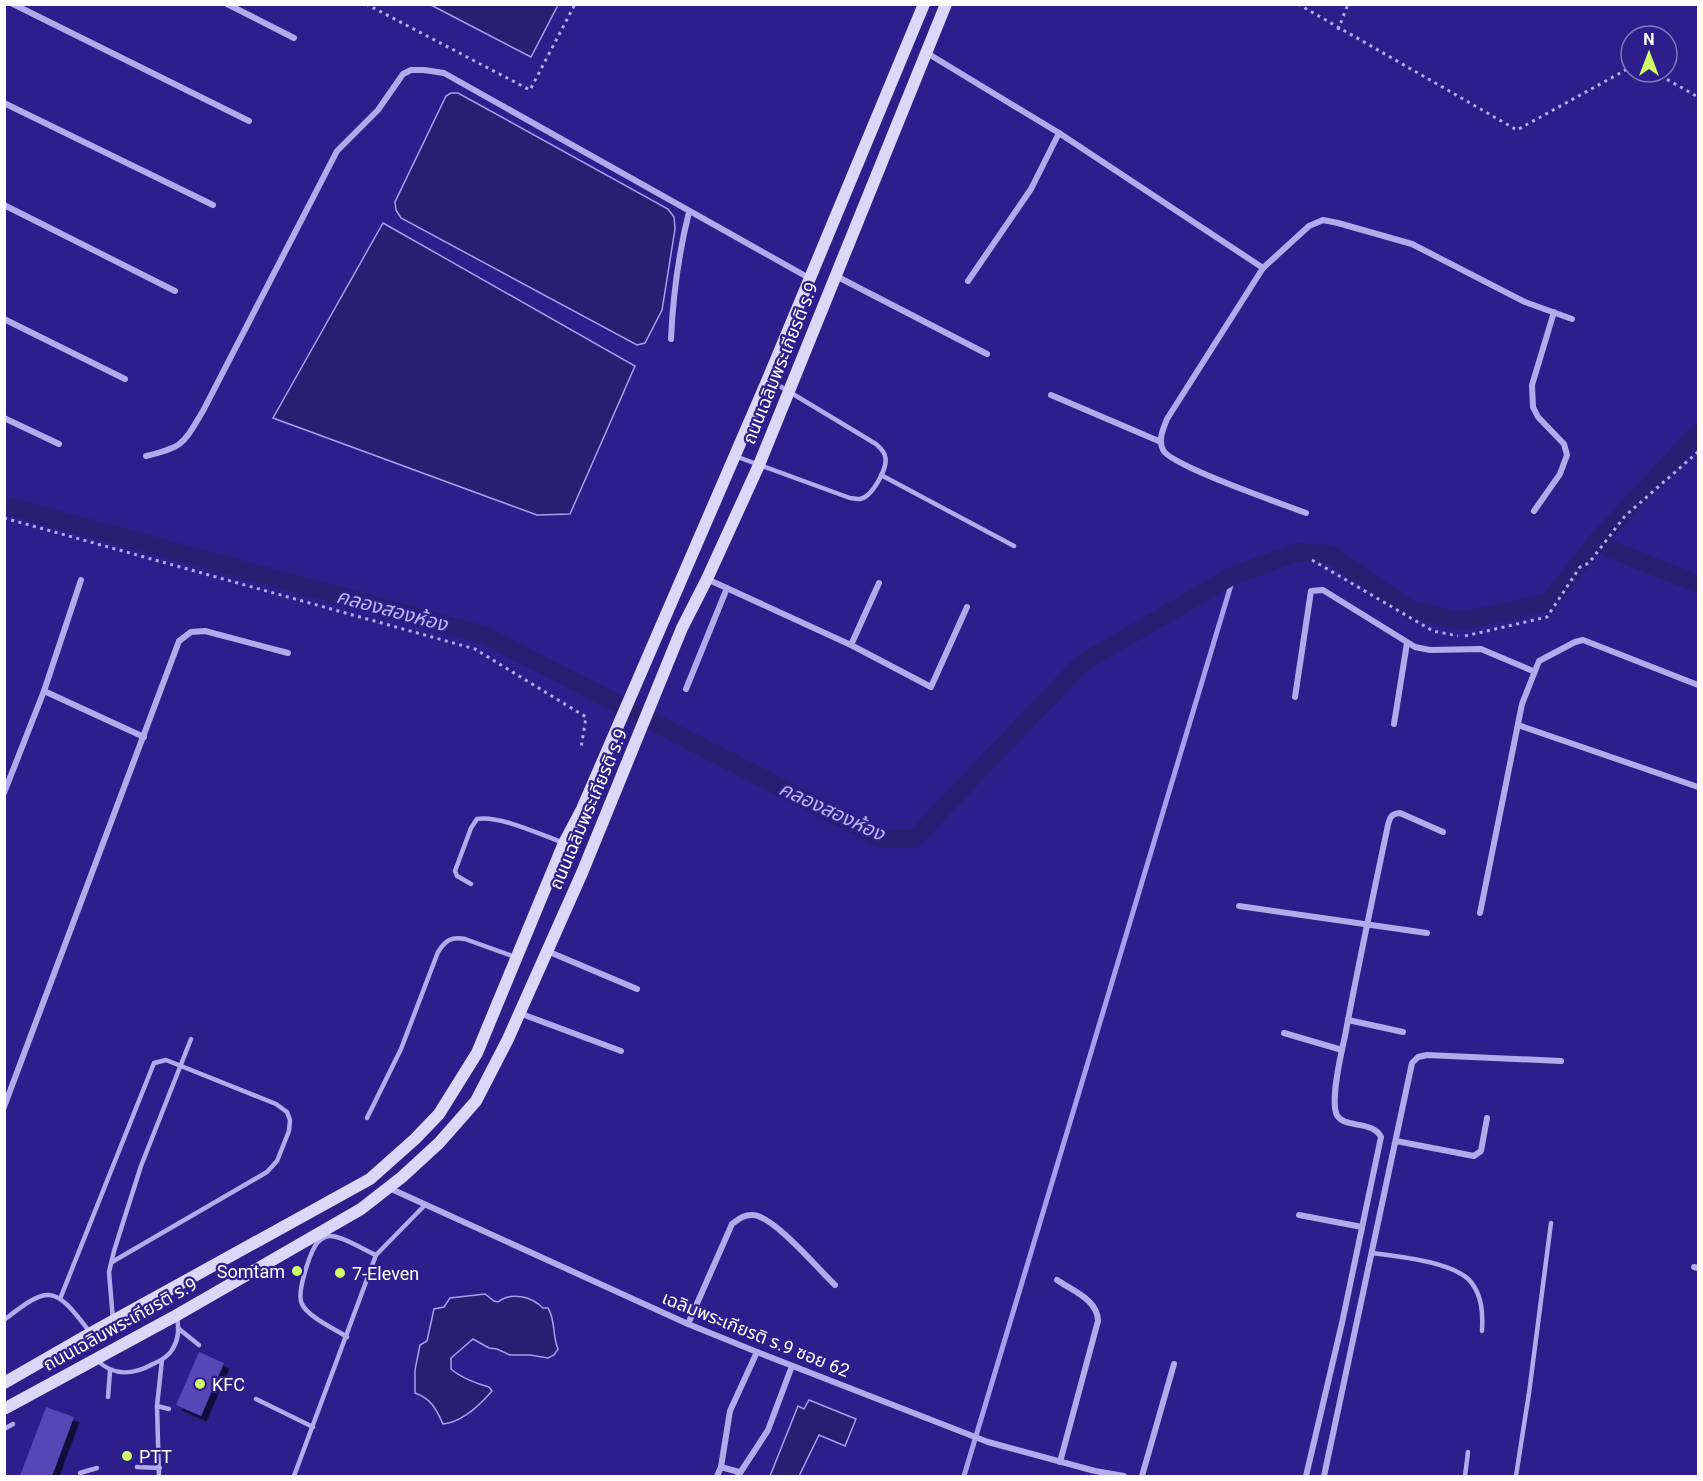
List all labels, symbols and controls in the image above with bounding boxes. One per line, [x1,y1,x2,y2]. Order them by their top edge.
north arrow [1619,24,1679,84]
text: N [1643,30,1655,49]
street label: ถนนเฉลิมพระเกียรติ ร.9 [738,279,822,447]
water label: คลองสองห้อง [334,584,451,637]
street label: ถนนเฉลิมพระเกียรติ ร.9 [545,725,631,893]
water label: คลองสองห้อง [775,776,890,846]
place label: Somtam [217,1261,285,1282]
place label: 7-Eleven [352,1263,419,1284]
marker: Somtam [290,1264,304,1278]
marker: 7-Eleven [333,1266,347,1280]
street label: ถนนเฉลิมพระเกียรติ ร.9 [39,1273,201,1375]
street label: เฉลิมพระเกียรติ ร.9 ซอย 62 [659,1287,853,1381]
place label: KFC [212,1374,245,1395]
marker: KFC [193,1377,207,1391]
place label: PTT [139,1446,172,1467]
marker: PTT [120,1449,134,1463]

